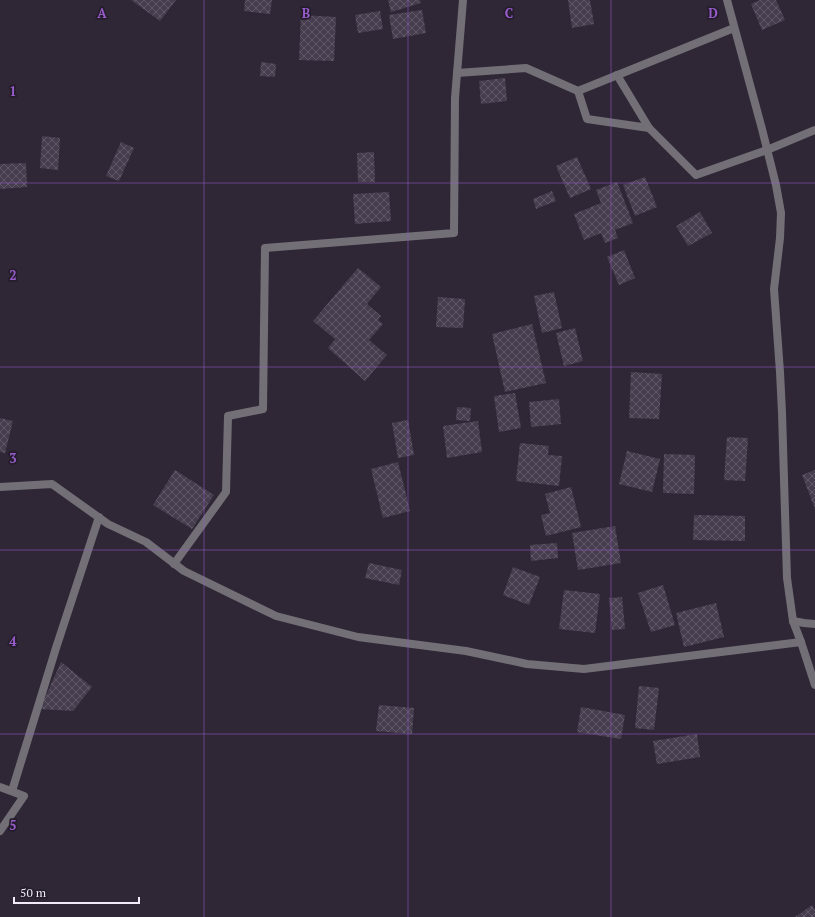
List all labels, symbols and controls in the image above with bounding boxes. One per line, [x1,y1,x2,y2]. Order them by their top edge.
text: A [97,4,107,22]
text: B [302,4,310,22]
text: C [505,4,513,22]
text: D [708,4,718,22]
text: 1 [9,82,17,100]
text: 2 [9,266,17,284]
text: 3 [9,449,17,467]
text: 4 [9,632,17,650]
text: 5 [9,816,17,834]
scale bar [14,879,139,905]
text: 50 m [20,885,47,900]

